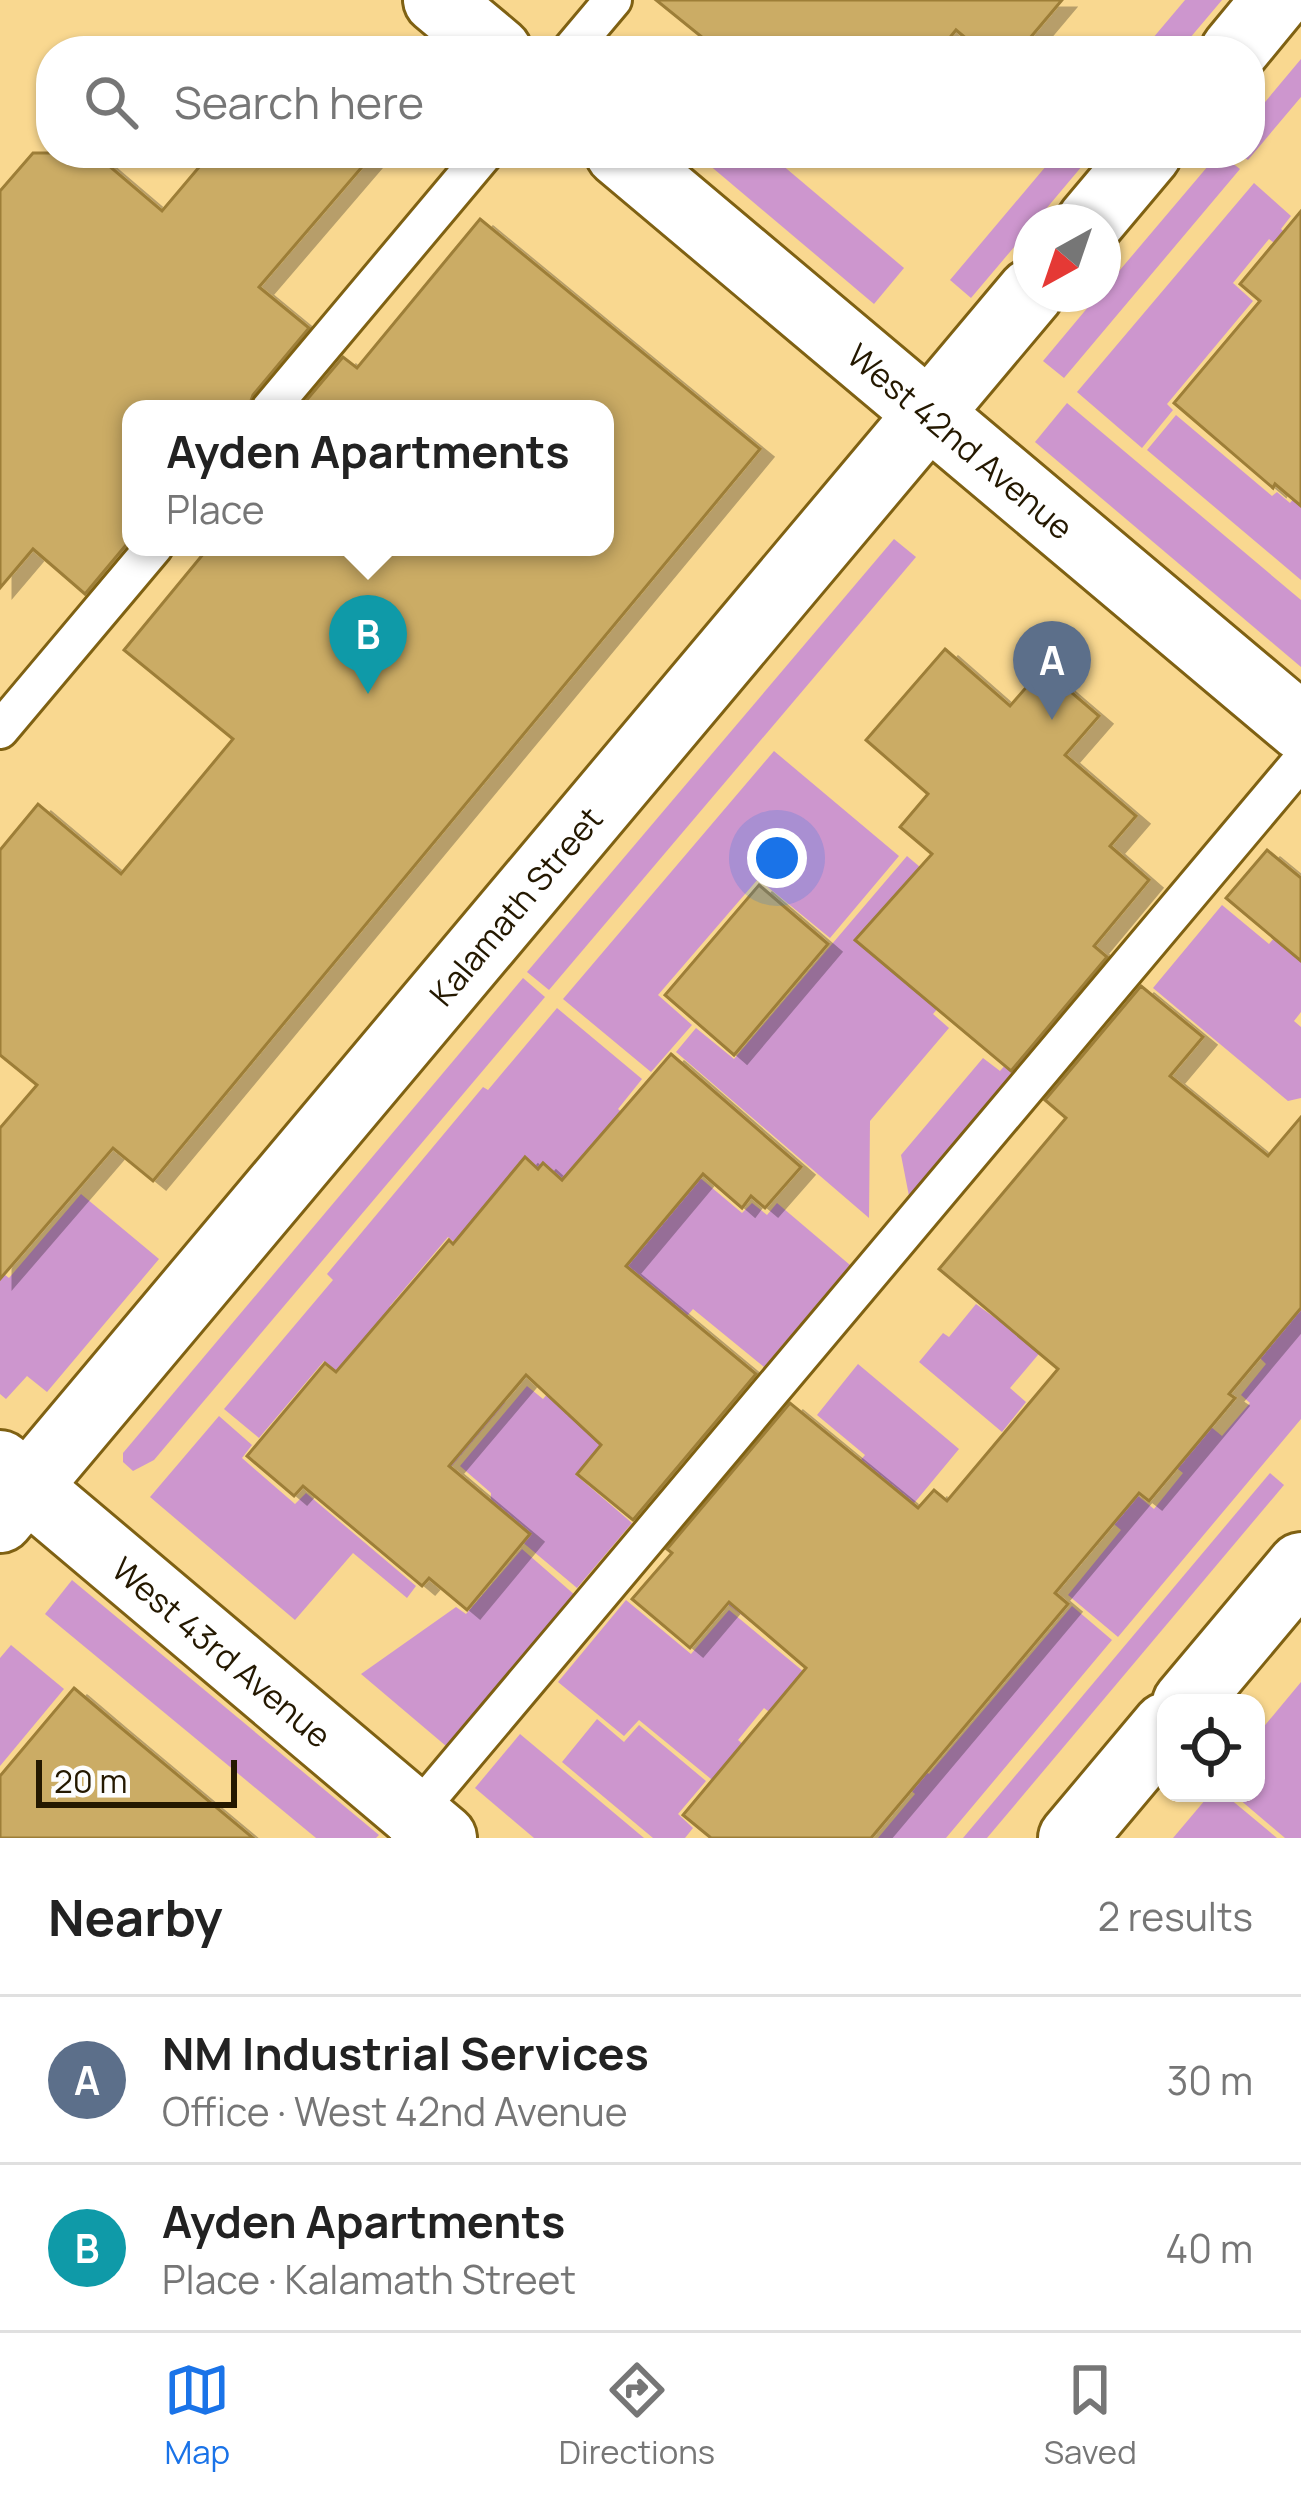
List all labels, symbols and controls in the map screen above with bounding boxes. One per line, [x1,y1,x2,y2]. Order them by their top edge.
search box [36,36,1265,168]
icon: search [78,69,144,135]
text: Search here [174,71,424,133]
north arrow [1013,204,1121,312]
street label: West 42nd Avenue [839,333,1083,549]
popup [122,400,614,556]
text: Ayden Apartments [166,420,570,482]
text: Place [166,482,264,536]
pin: B [329,595,407,694]
pin: A [1013,621,1091,720]
street label: Kalamath Street [419,797,612,1015]
your location [747,828,807,888]
street label: West 43rd Avenue [103,1546,341,1757]
map controls [1157,1694,1265,1802]
button: locate [1157,1694,1265,1802]
scale bar [36,1754,237,1807]
text: 20 m [54,1758,128,1803]
text: Nearby [48,1882,223,1951]
text: 2 results [1098,1889,1253,1943]
text: NM Industrial Services [162,2022,649,2084]
text: A [74,2053,100,2107]
text: 30 m [1167,2053,1253,2107]
text: Office · West 42nd Avenue [162,2084,628,2138]
text: Ayden Apartments [162,2190,565,2252]
text: B [75,2221,99,2275]
text: 40 m [1165,2221,1253,2275]
text: Place · Kalamath Street [162,2252,576,2306]
tab: Map [164,2357,230,2474]
tab: Directions [559,2357,715,2474]
tab: Saved [1044,2357,1137,2474]

